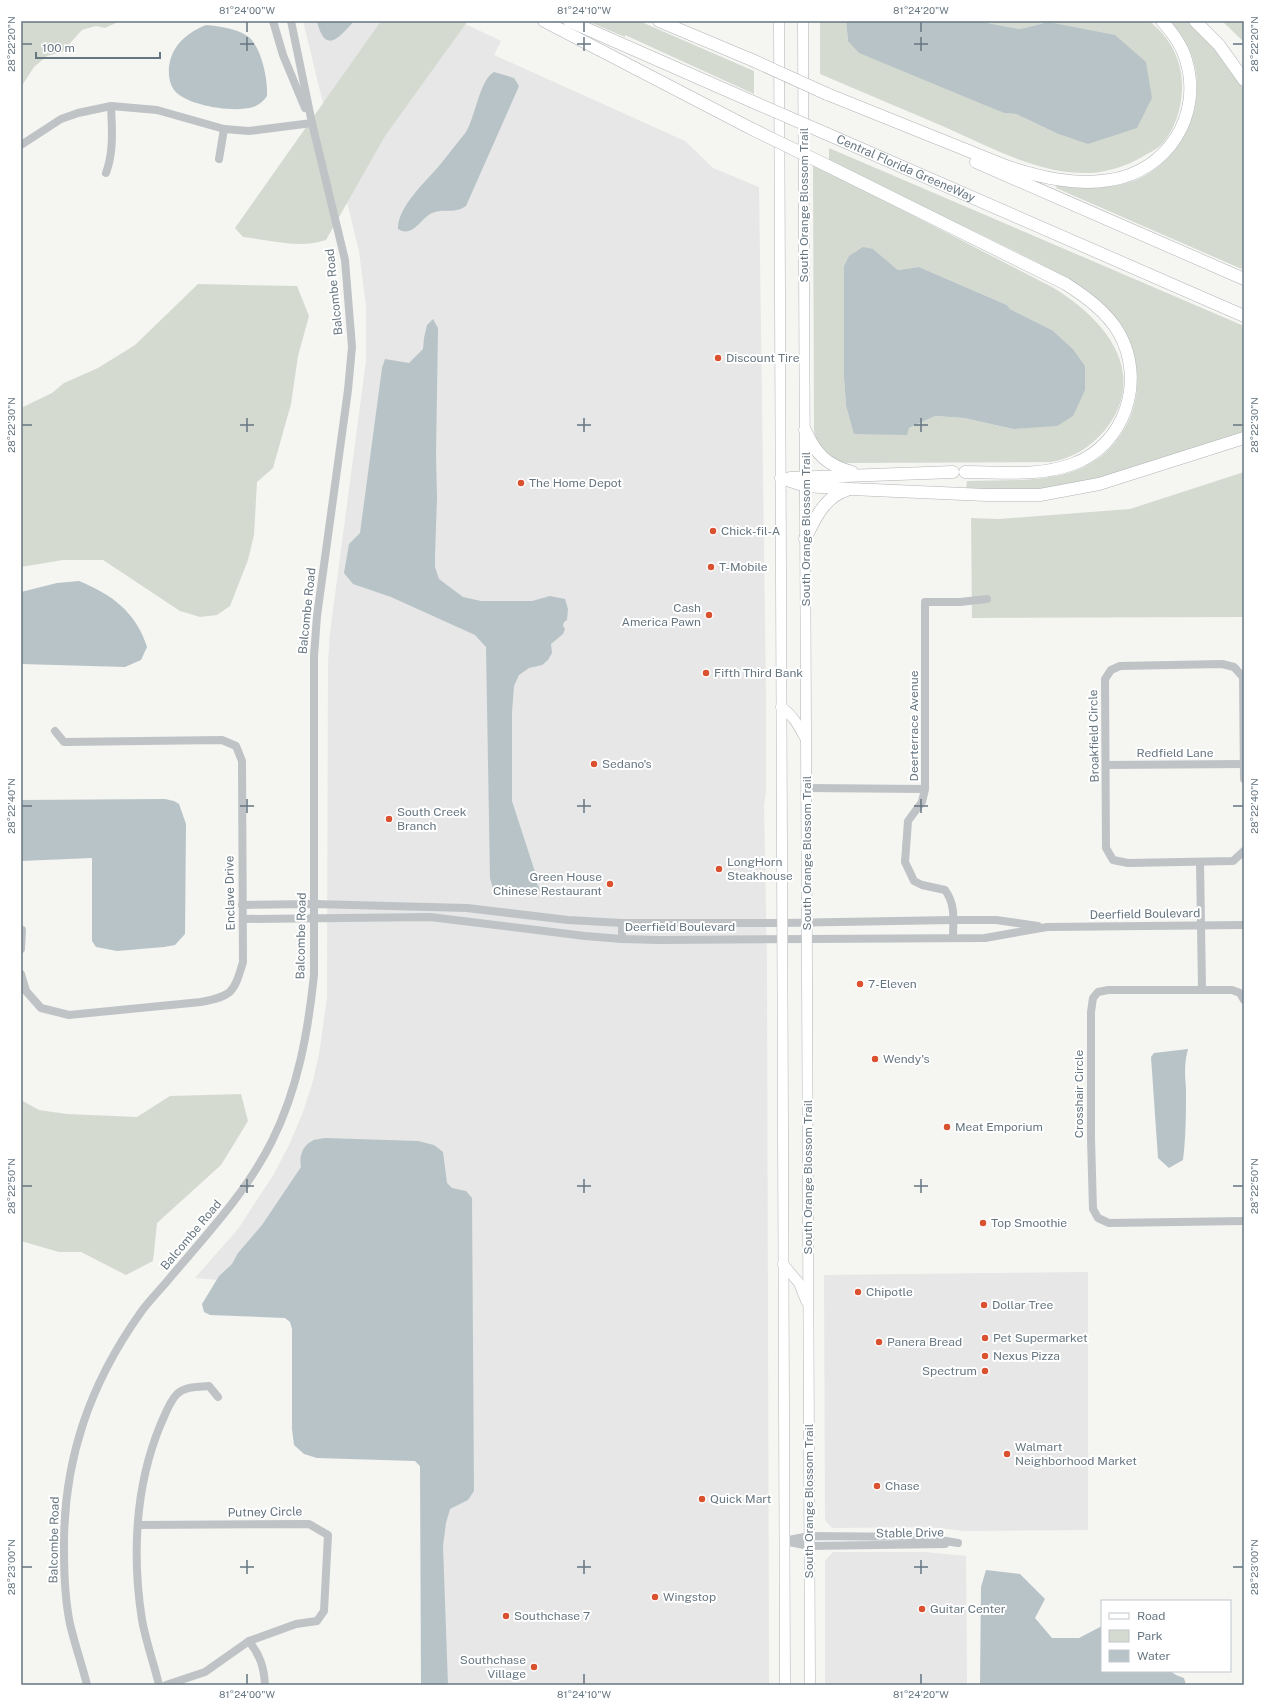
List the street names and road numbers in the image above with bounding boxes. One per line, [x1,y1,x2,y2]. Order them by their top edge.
street label: South Orange Blossom Trail [797,127,811,282]
street label: Central Florida GreeneWay [834,132,978,205]
street label: Balcombe Road [322,248,346,336]
street label: South Orange Blossom Trail [799,451,813,606]
street label: Balcombe Road [295,567,319,655]
street label: Deerterrace Avenue [907,670,921,781]
street label: Broakfield Circle [1086,689,1102,783]
street label: Redfield Lane [1137,746,1214,760]
street label: South Orange Blossom Trail [800,775,814,930]
street label: Enclave Drive [222,855,238,931]
street label: Balcombe Road [293,892,309,980]
street label: Deerfield Boulevard [1090,906,1200,922]
street label: Deerfield Boulevard [625,920,735,934]
street label: Crosshair Circle [1072,1050,1086,1138]
street label: South Orange Blossom Trail [801,1099,815,1254]
street label: Balcombe Road [158,1197,224,1273]
street label: South Orange Blossom Trail [802,1423,816,1578]
street label: Balcombe Road [46,1496,62,1584]
street label: Putney Circle [228,1504,303,1520]
street label: Stable Drive [876,1525,944,1541]

